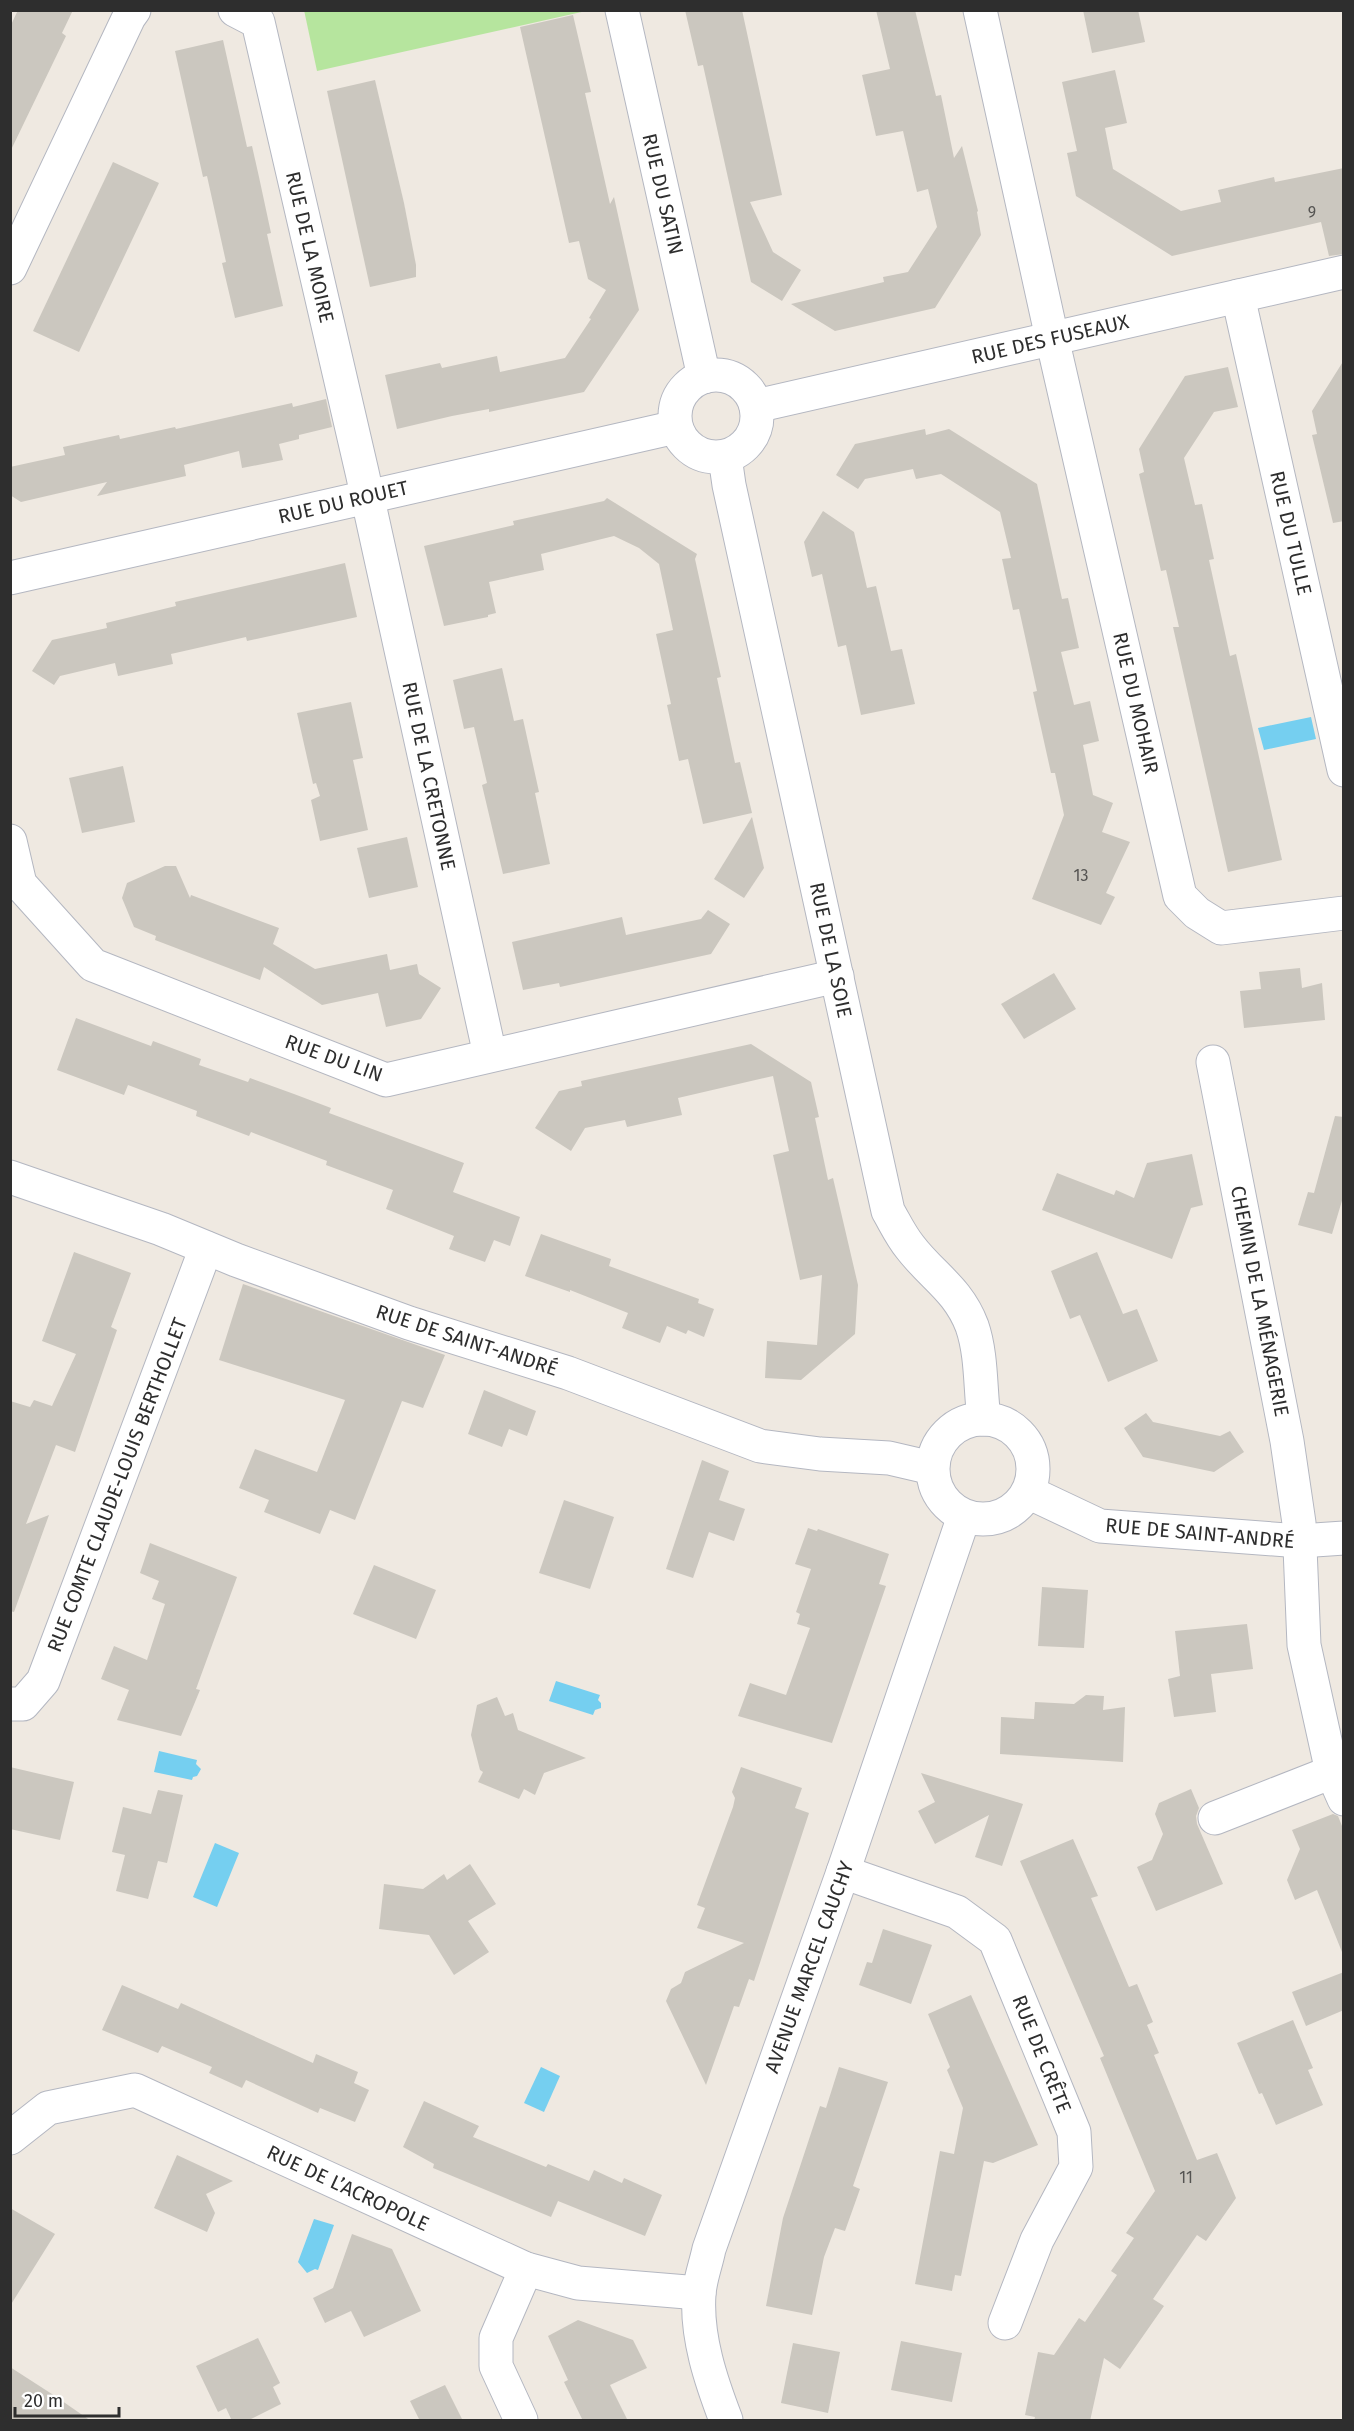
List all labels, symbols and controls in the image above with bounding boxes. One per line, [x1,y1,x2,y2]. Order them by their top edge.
street label: RUE DU SATIN [637,131,689,257]
street label: RUE DE LA MOIRE [281,169,339,325]
house number: 9 [1308,203,1316,222]
street label: RUE DES FUSEAUX [969,309,1131,369]
street label: RUE DU TULLE [1265,469,1317,597]
street label: RUE DU ROUET [276,475,411,529]
street label: RUE DU MOHAIR [1108,630,1164,776]
street label: RUE DE LA CRETONNE [397,679,461,873]
house number: 13 [1074,866,1088,885]
street label: RUE DE LA SOIE [805,880,857,1020]
street label: RUE DU LIN [282,1029,386,1087]
street label: CHEMIN DE LA MÉNAGERIE [1226,1183,1294,1419]
street label: RUE DE SAINT-ANDRÉ [373,1299,561,1381]
street label: RUE COMTE CLAUDE-LOUIS BERTHOLLET [42,1314,192,1655]
street label: RUE DE SAINT-ANDRÉ [1104,1513,1296,1553]
street label: AVENUE MARCEL CAUCHY [760,1858,858,2076]
street label: RUE DE CRÊTE [1007,1991,1077,2117]
street label: RUE DE L’ACROPOLE [263,2140,433,2236]
house number: 11 [1179,2168,1193,2187]
scale bar [15,2380,118,2418]
text: 20 m [24,2390,63,2412]

